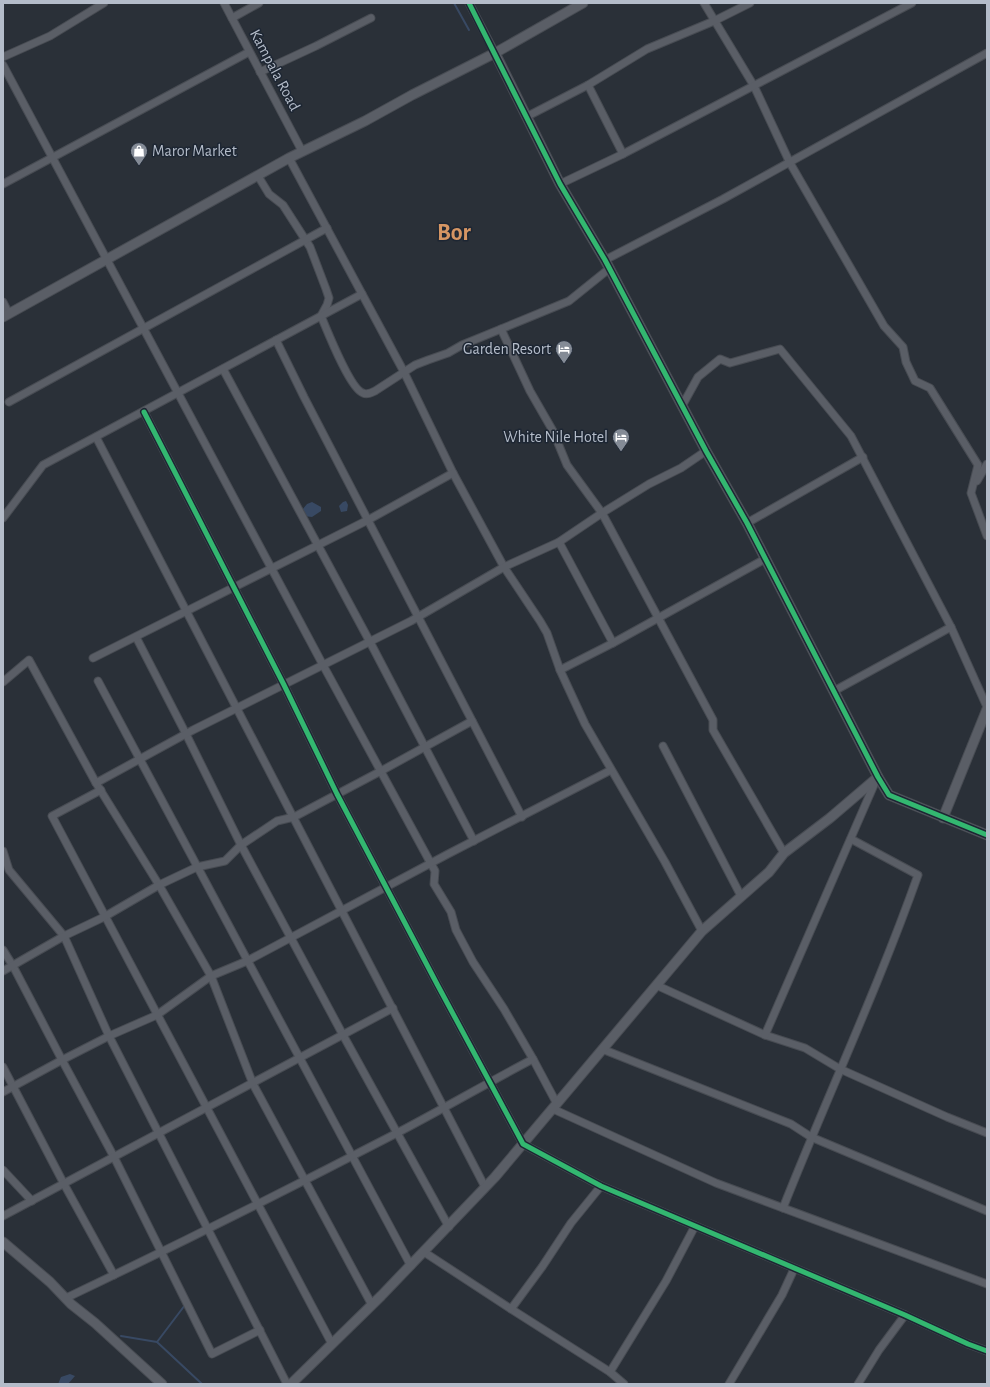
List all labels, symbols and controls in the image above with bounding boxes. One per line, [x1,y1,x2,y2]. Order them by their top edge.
street label: Kampala Road [247,27,303,113]
shop icon: Maror Market [129,141,149,166]
place label: Maror Market [152,143,237,159]
district label: Bor [437,221,472,245]
hotel icon: Garden Resort [554,339,574,364]
place label: Garden Resort [463,341,551,357]
hotel icon: White Nile Hotel [611,427,631,452]
place label: White Nile Hotel [503,429,608,445]

